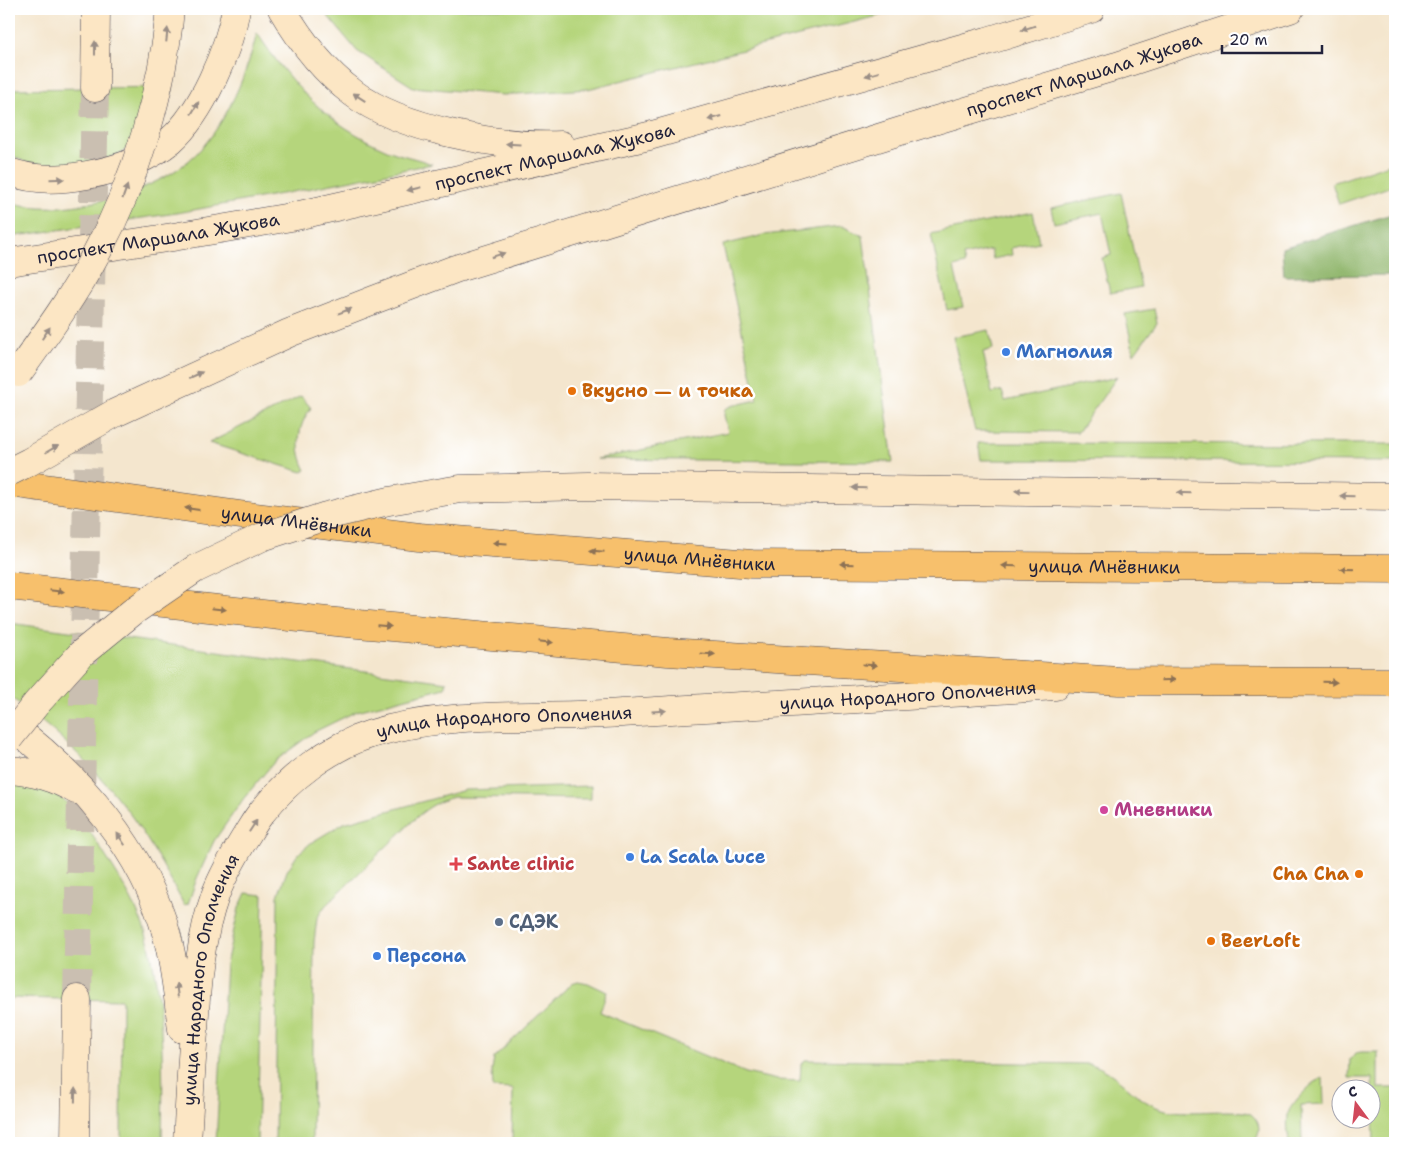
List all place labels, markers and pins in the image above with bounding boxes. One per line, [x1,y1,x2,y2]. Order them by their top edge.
place label: Магнолия [1016,340,1113,364]
marker: Магнолия [1000,346,1012,358]
place label: Вкусно — и точка [582,379,754,403]
marker: Вкусно — и точка [566,385,578,397]
place label: Мневники [1114,798,1213,822]
marker: Мневники [1098,804,1110,816]
place label: La Scala Luce [640,845,766,869]
marker: La Scala Luce [624,851,636,863]
place label: Sante clinic [467,852,575,876]
marker: Sante clinic [449,857,463,871]
place label: Cha Cha [1272,862,1350,886]
marker: Cha Cha [1353,868,1365,880]
place label: СДЭК [509,910,559,934]
marker: СДЭК [493,916,505,928]
place label: BeerLoft [1221,929,1300,953]
marker: BeerLoft [1205,935,1217,947]
place label: Персона [387,944,467,968]
marker: Персона [371,950,383,962]

